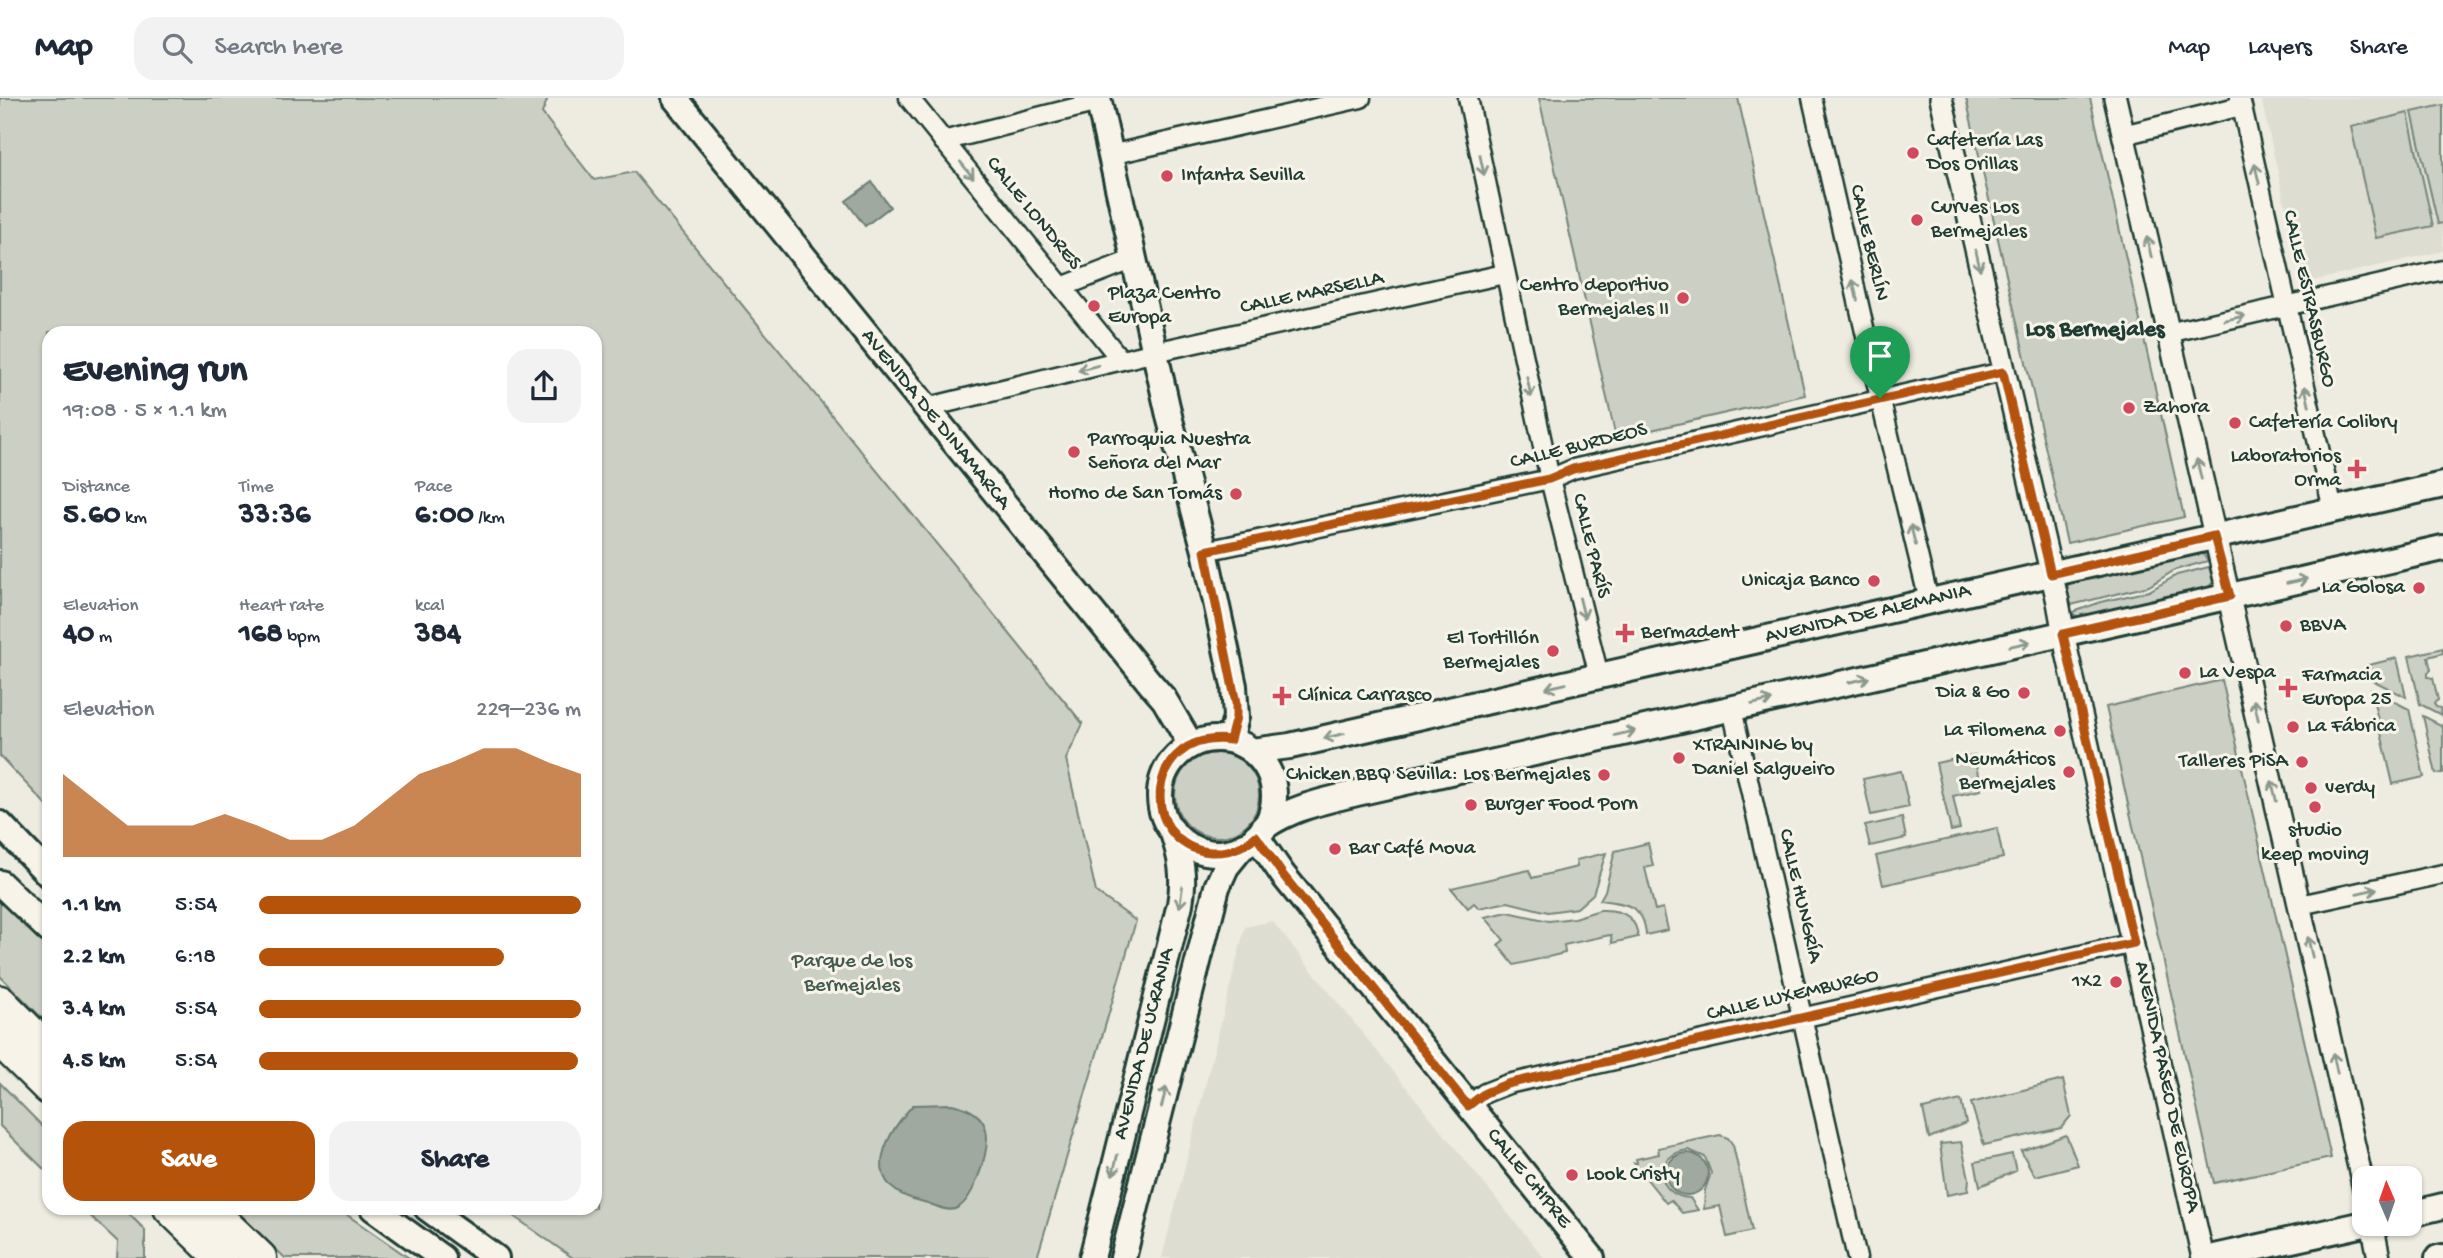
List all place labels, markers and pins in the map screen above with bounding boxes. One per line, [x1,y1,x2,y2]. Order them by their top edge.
place label: Cafetería Las Dos Orillas [1925,129,2044,178]
marker: Cafetería Las Dos Orillas [1905,145,1921,161]
place label: Infanta Sevilla [1181,164,1306,189]
marker: Infanta Sevilla [1159,168,1175,184]
place label: Curves Los Bermejales [1930,196,2028,245]
marker: Curves Los Bermejales [1909,212,1925,228]
place label: Centro deportivo Bermejales II [1520,274,1669,323]
place label: Plaza Centro Europa [1107,282,1221,331]
marker: Centro deportivo Bermejales II [1675,290,1691,306]
marker: Plaza Centro Europa [1086,298,1102,314]
pin [1850,326,1910,398]
place label: Zahora [2143,396,2211,421]
marker: Zahora [2121,400,2137,416]
place label: Cafetería Colibry [2249,411,2398,436]
marker: Cafetería Colibry [2227,415,2243,431]
place label: Parroquia Nuestra Señora del Mar [1087,428,1252,477]
marker: Parroquia Nuestra Señora del Mar [1066,444,1082,460]
place label: Laboratorios Orma [2230,445,2342,494]
marker: Laboratorios Orma [2347,459,2367,479]
place label: Horno de San Tomás [1048,482,1223,507]
marker: Horno de San Tomás [1228,486,1244,502]
place label: Unicaja Banco [1741,569,1860,594]
marker: Unicaja Banco [1866,573,1882,589]
place label: La Golosa [2322,576,2406,601]
marker: La Golosa [2411,580,2427,596]
place label: BBVA [2299,614,2347,639]
marker: BBVA [2278,618,2294,634]
place label: Bermadent [1640,621,1741,646]
marker: Bermadent [1615,623,1635,643]
place label: El Tortillón Bermejales [1442,627,1540,676]
marker: El Tortillón Bermejales [1545,643,1561,659]
place label: La Vespa [2199,661,2277,686]
place label: Farmacia Europa 25 [2301,664,2392,713]
marker: La Vespa [2177,665,2193,681]
marker: Farmacia Europa 25 [2280,680,2296,696]
place label: Dia & Go [1934,681,2010,706]
place label: Clínica Carrasco [1298,684,1432,709]
marker: Dia & Go [2016,685,2032,701]
marker: Clínica Carrasco [1272,686,1292,706]
place label: La Fábrica [2307,715,2397,740]
place label: La Filomena [1943,719,2047,744]
marker: La Fábrica [2285,719,2301,735]
marker: La Filomena [2052,723,2068,739]
place label: XTRAINING by Daniel Salgueiro [1691,734,1835,783]
place label: Neumáticos Bermejales [1955,748,2056,797]
marker: XTRAINING by Daniel Salgueiro [1671,750,1687,766]
place label: Talleres PiSA [2178,750,2290,775]
marker: Talleres PiSA [2294,754,2310,770]
place label: Chicken BBQ Sevilla: Los Bermejales [1286,763,1591,788]
marker: Neumáticos Bermejales [2061,764,2077,780]
marker: Chicken BBQ Sevilla: Los Bermejales [1596,767,1612,783]
place label: verdy [2325,776,2375,801]
marker: verdy [2303,780,2319,796]
place label: Burger Food Porn [1484,793,1638,818]
marker: Burger Food Porn [1463,797,1479,813]
marker: studio keep moving [2307,799,2323,815]
place label: studio keep moving [2261,819,2369,868]
place label: Bar Café Mova [1348,837,1477,862]
marker: Bar Café Mova [1327,841,1343,857]
place label: 1X2 [2071,970,2102,995]
marker: 1X2 [2108,974,2124,990]
place label: Look Cristy [1586,1163,1680,1188]
marker: Look Cristy [1564,1167,1580,1183]

